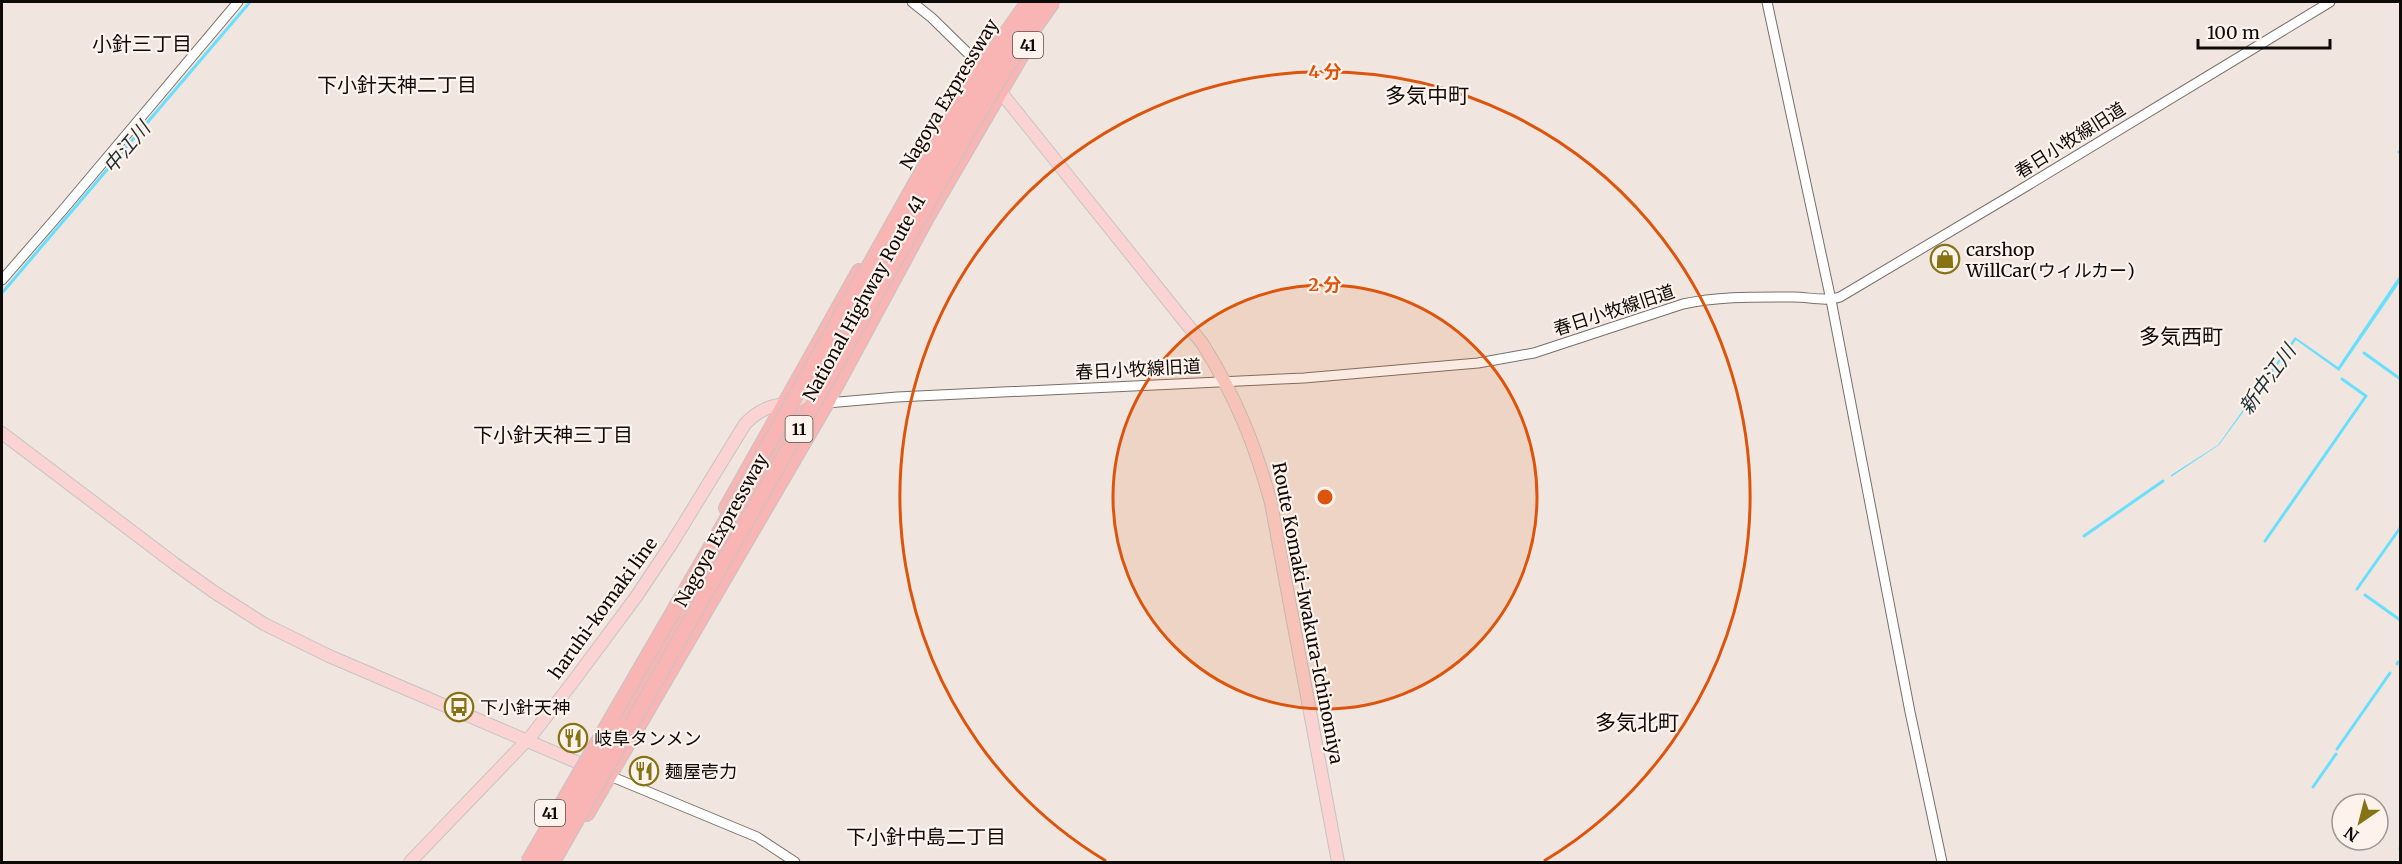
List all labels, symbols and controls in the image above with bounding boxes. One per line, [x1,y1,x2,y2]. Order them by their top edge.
scale bar [2198,12,2330,50]
street label: Nagoya Expressway [895,14,1003,174]
text: 100 m [2207,21,2260,44]
district label: 小針三丁目 [92,31,192,56]
road number: 41 [1013,32,1043,58]
text: 4 分 [1308,60,1342,83]
district label: 下小針天神二丁目 [317,72,477,97]
district label: 多気中町 [1385,82,1469,109]
street label: 春日小牧線旧道 [2010,97,2130,183]
water label: 中江川 [97,114,156,178]
street label: National Highway Route 41 [798,191,930,405]
place label: carshop WillCar(ウィルカー) [1965,238,2135,282]
shop icon: carshop WillCar(ウィルカー) [1929,243,1961,275]
text: 2 分 [1309,273,1341,296]
street label: 春日小牧線旧道 [1551,280,1677,340]
district label: 多気西町 [2139,323,2223,350]
water label: 新中江川 [2233,338,2302,419]
street label: 春日小牧線旧道 [1074,354,1202,384]
road number: 11 [786,416,812,442]
district label: 下小針天神三丁目 [473,422,633,447]
street label: Nagoya Expressway [669,449,773,611]
street label: Route Komaki-Iwakura-Ichinomiya [1267,460,1349,766]
centre of rings [1315,487,1335,507]
street label: haruhi-komaki line [544,533,662,683]
bus stop icon: 下小針天神 [443,691,475,723]
place label: 下小針天神 [480,696,570,719]
district label: 多気北町 [1595,709,1679,736]
restaurant icon: 岐阜タンメン [557,722,589,754]
place label: 岐阜タンメン [594,727,701,750]
restaurant icon: 麺屋壱力 [628,755,660,787]
place label: 麺屋壱力 [665,760,737,783]
north arrow [2330,792,2390,852]
road number: 41 [535,800,565,826]
text: N [2340,822,2362,846]
district label: 下小針中島二丁目 [846,824,1006,849]

